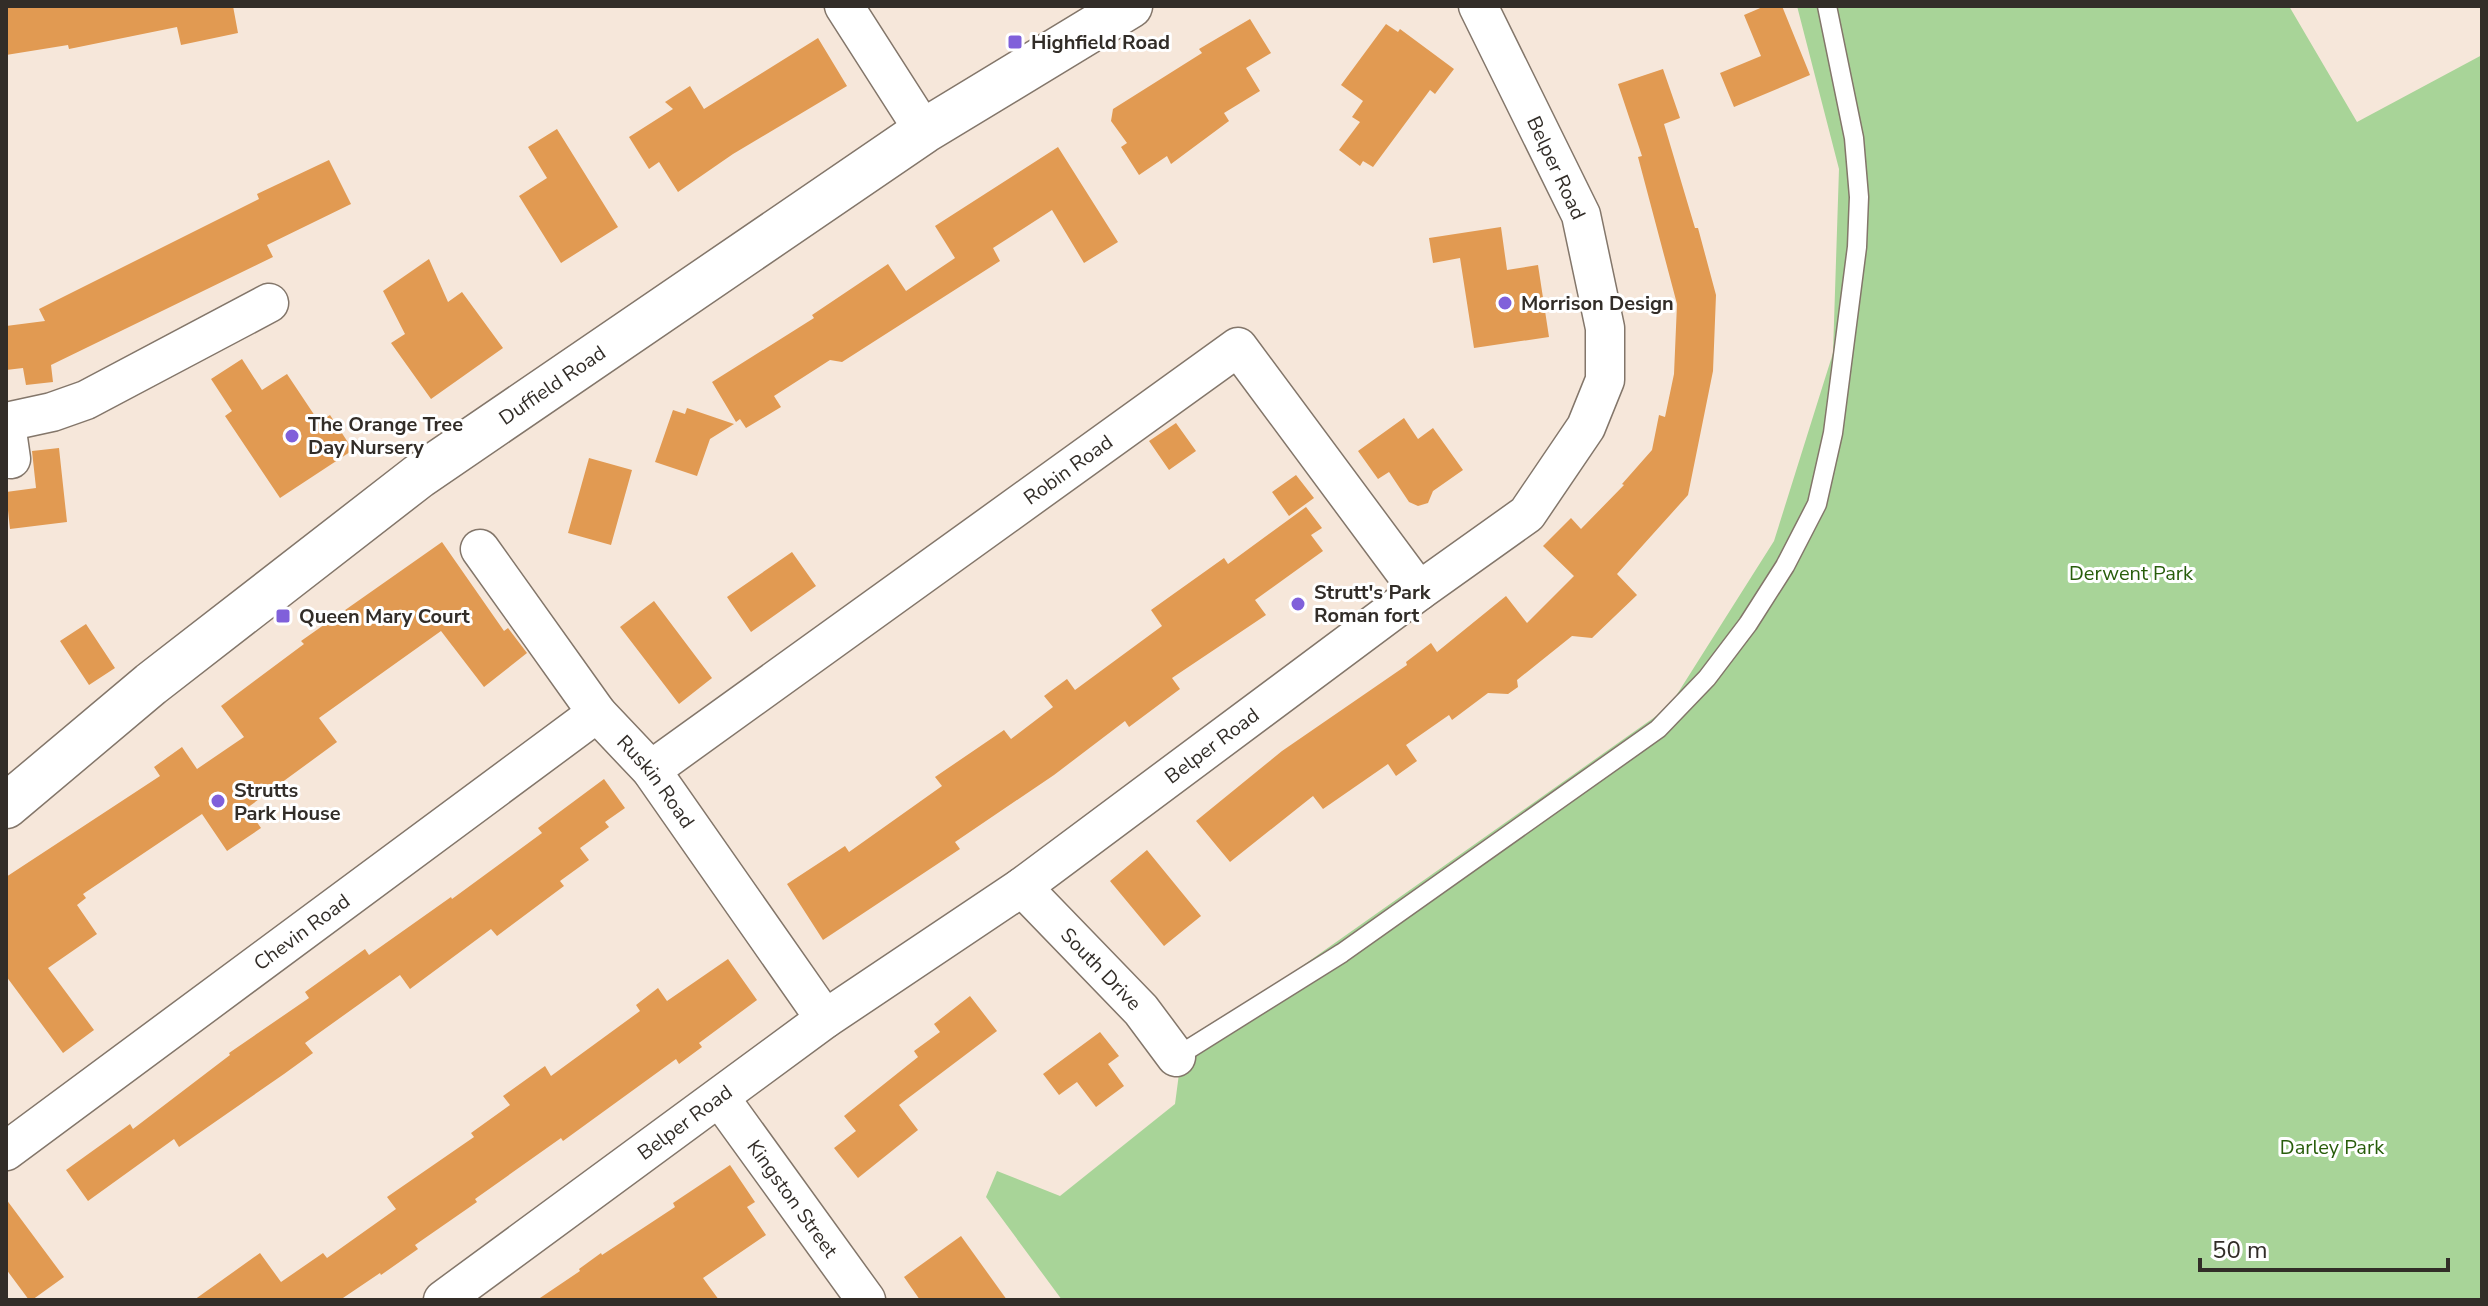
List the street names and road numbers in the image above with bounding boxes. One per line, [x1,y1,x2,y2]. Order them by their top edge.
street label: Belper Road [1520,112,1592,224]
street label: Duffield Road [494,339,611,431]
street label: Robin Road [1018,428,1118,511]
street label: Belper Road [1159,701,1264,790]
street label: Ruskin Road [611,729,701,833]
street label: Chevin Road [248,887,355,976]
street label: South Drive [1055,922,1148,1016]
street label: Belper Road [632,1078,737,1166]
street label: Kingston Street [741,1134,845,1264]

